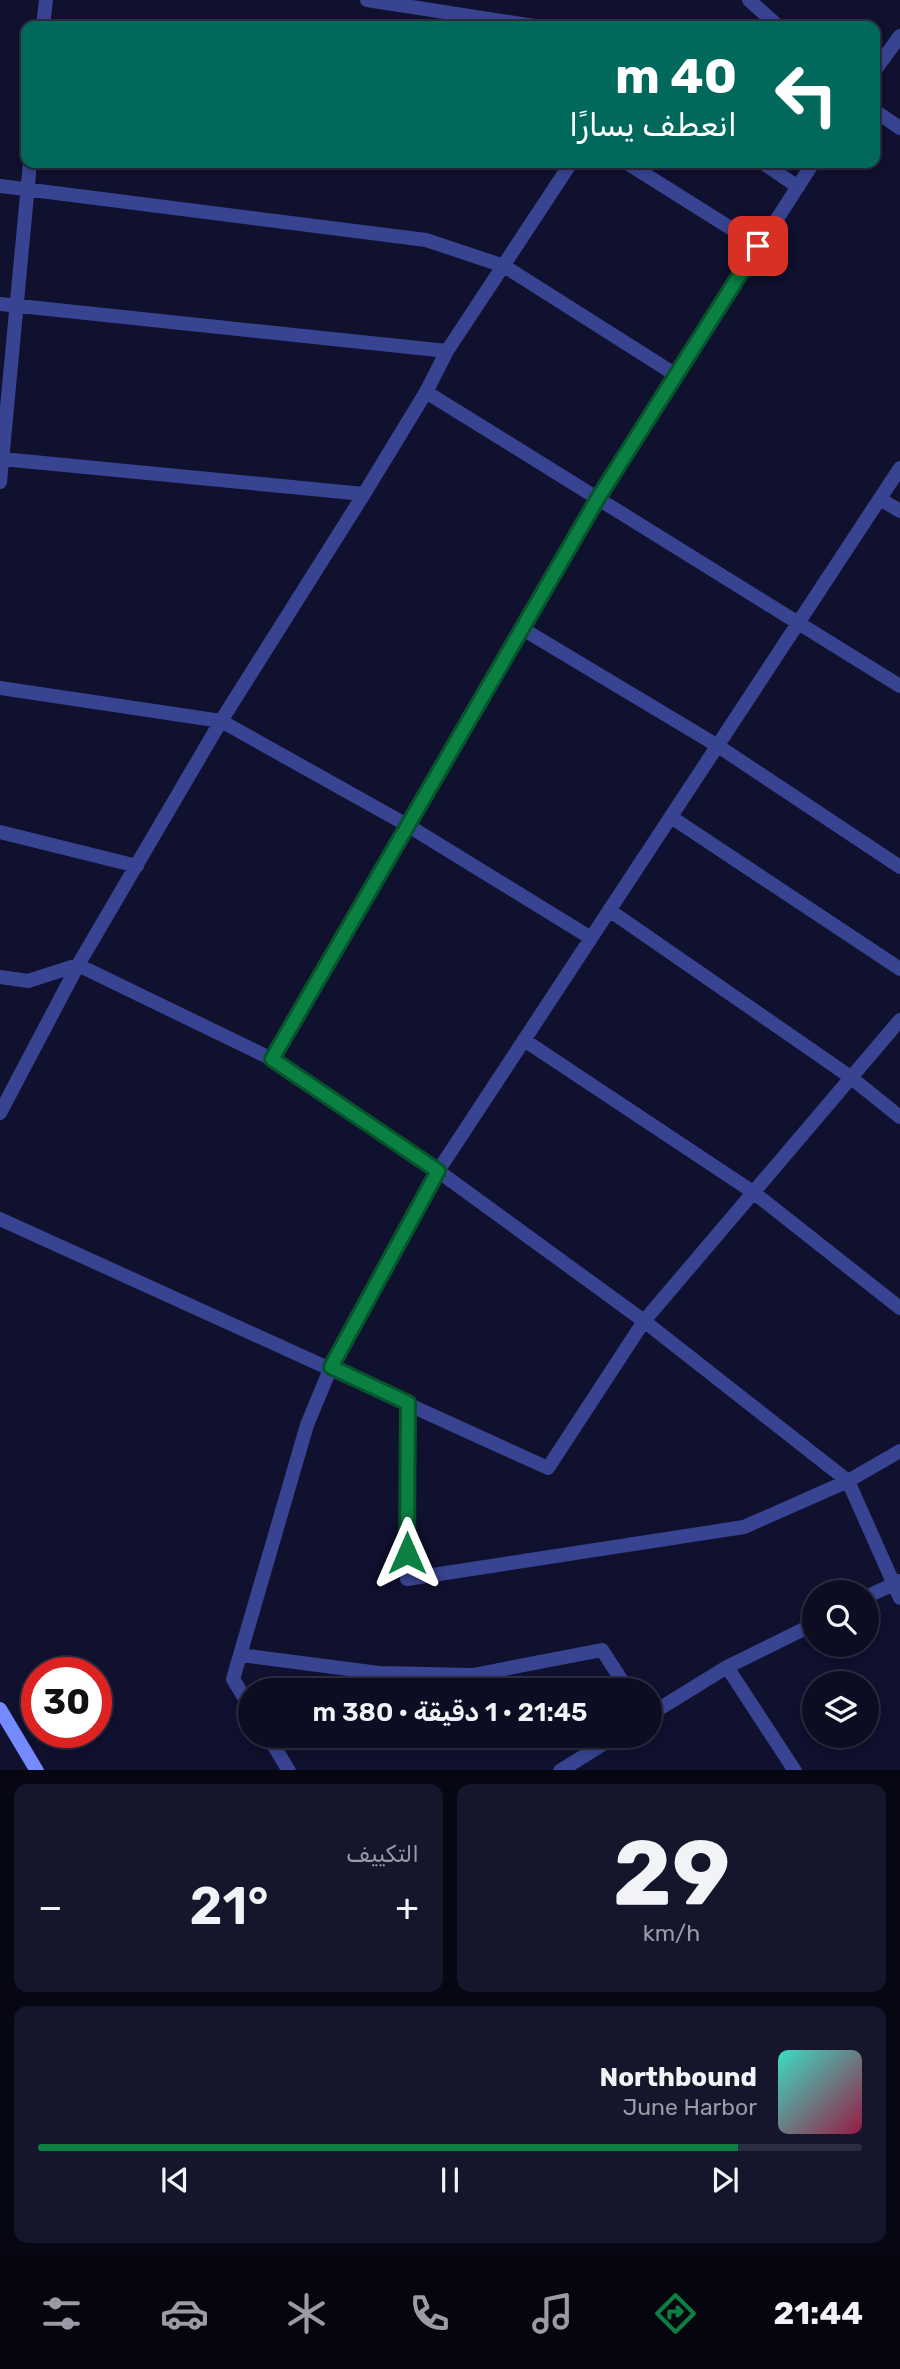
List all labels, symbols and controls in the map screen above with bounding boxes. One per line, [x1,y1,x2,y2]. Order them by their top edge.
text: 40 m [615,47,737,105]
icon: left [761,49,852,140]
text: انعطف يسارًا [569,106,737,144]
pin [728,216,788,276]
icon: arrive [739,227,777,265]
position arrow [370,1516,444,1590]
map controls [802,1580,879,1748]
button: search [802,1580,879,1657]
speed limit sign: 30 [21,1657,112,1748]
button: layers [802,1671,879,1748]
text: 21:45 · 1 دقيقة · 380 m [312,1697,588,1728]
text: 29 [613,1819,730,1927]
text: التكييف [346,1840,419,1868]
text: 21° [190,1875,268,1937]
text: − [38,1884,63,1930]
text: + [395,1884,419,1930]
text: km/h [643,1919,700,1947]
text: Northbound [599,2062,757,2093]
text: June Harbor [623,2093,757,2121]
icon: previous [156,2161,194,2199]
icon: pause [431,2161,469,2199]
icon: next [706,2161,744,2199]
icon: filters [37,2289,86,2338]
icon: car [160,2289,209,2338]
icon: climate [282,2289,331,2338]
icon: phone [405,2289,454,2338]
icon: music [528,2289,577,2338]
icon: directions [651,2289,700,2338]
text: 21:44 [773,2294,863,2332]

